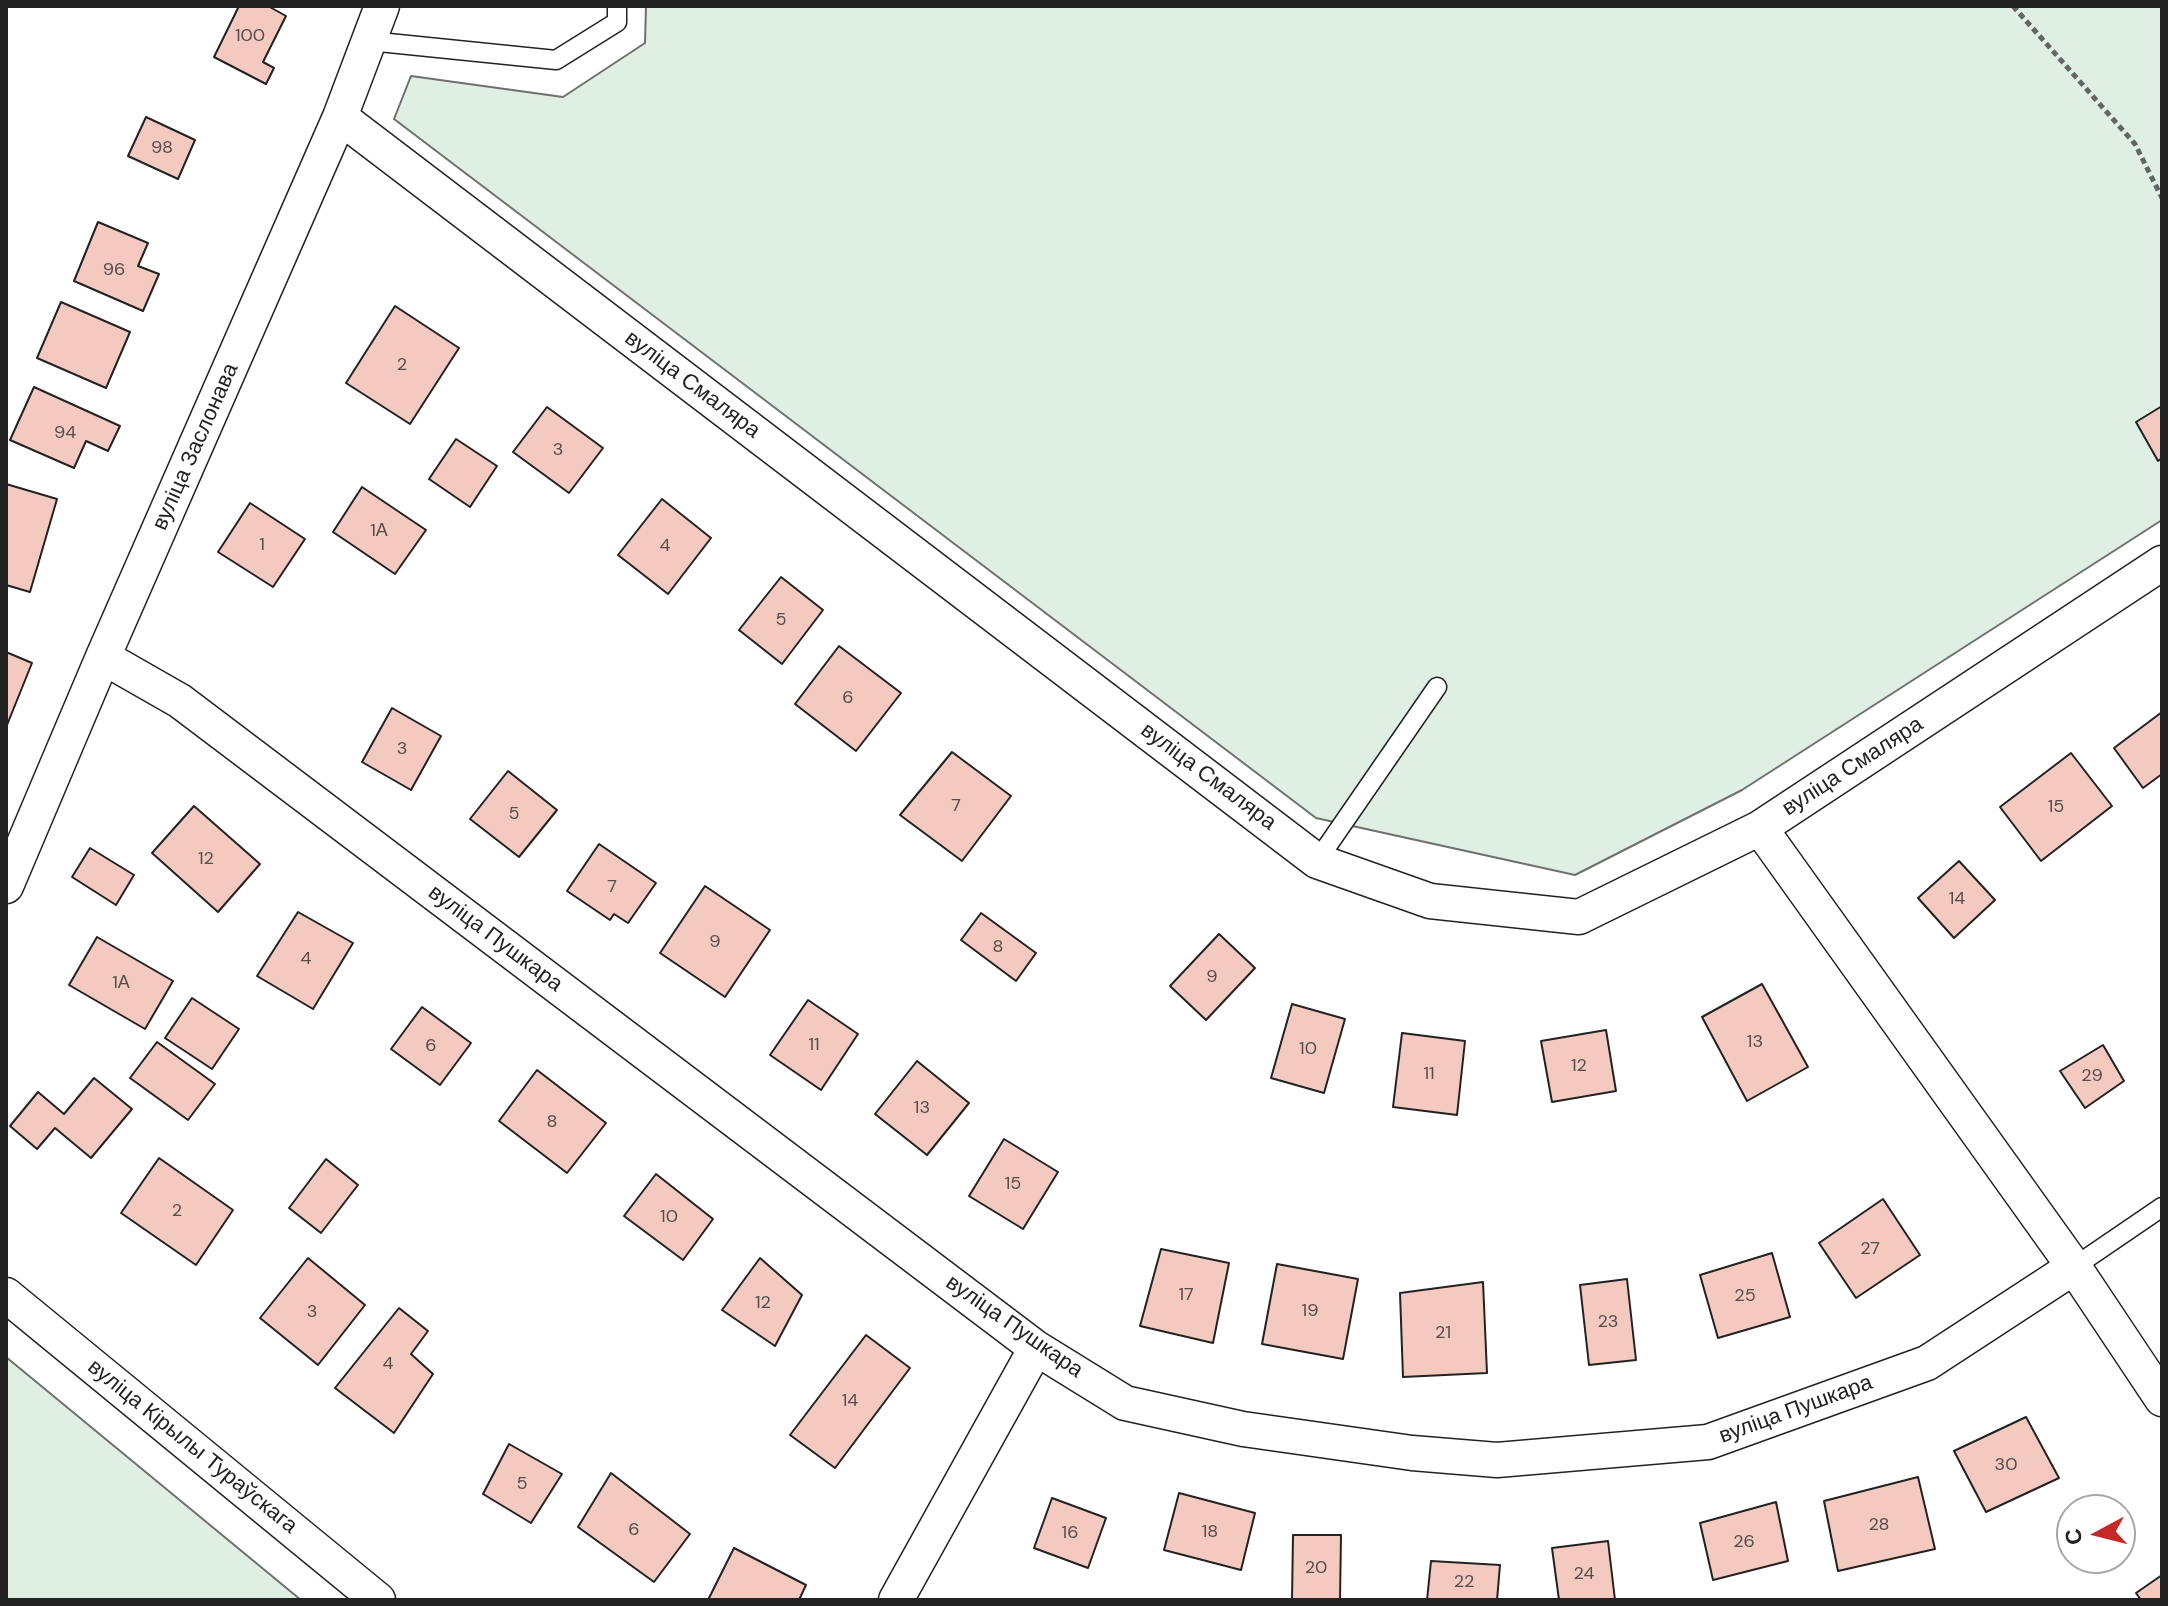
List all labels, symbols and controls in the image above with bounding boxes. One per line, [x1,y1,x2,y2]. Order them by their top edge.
house number: 100 [235,25,265,47]
house number: 98 [151,137,173,159]
house number: 96 [103,259,125,281]
street label: вуліца Смаляра [619,326,765,444]
house number: 2 [397,354,407,376]
street label: вуліца Заслонава [147,359,245,535]
house number: 94 [54,422,76,444]
house number: 3 [553,439,563,461]
house number: 1А [370,520,388,542]
house number: 1 [259,534,265,556]
house number: 4 [660,535,670,557]
house number: 5 [776,609,786,631]
house number: 6 [842,687,854,709]
street label: вуліца Смаляра [1778,712,1928,822]
street label: вуліца Смаляра [1135,718,1281,836]
house number: 3 [397,738,407,760]
house number: 7 [951,795,961,817]
house number: 15 [2048,796,2064,818]
house number: 5 [509,803,519,825]
house number: 12 [198,848,214,870]
house number: 7 [607,876,617,898]
street label: вуліца Пушкара [423,880,567,998]
house number: 14 [1949,888,1965,910]
house number: 9 [709,931,721,953]
house number: 8 [993,936,1003,958]
house number: 4 [301,948,311,970]
house number: 9 [1206,966,1218,988]
house number: 1А [112,972,130,994]
house number: 13 [1747,1031,1763,1053]
house number: 11 [808,1034,820,1056]
house number: 6 [425,1035,437,1057]
house number: 10 [1299,1038,1317,1060]
house number: 12 [1571,1055,1587,1077]
house number: 11 [1423,1063,1435,1085]
house number: 29 [2081,1065,2103,1087]
house number: 13 [914,1097,930,1119]
house number: 8 [547,1111,557,1133]
house number: 15 [1005,1173,1021,1195]
house number: 2 [172,1200,182,1222]
house number: 10 [660,1206,678,1228]
house number: 27 [1860,1238,1880,1260]
street label: вуліца Пушкара [940,1270,1088,1384]
house number: 17 [1178,1284,1194,1306]
house number: 25 [1734,1285,1756,1307]
house number: 12 [755,1292,771,1314]
house number: 19 [1302,1300,1318,1322]
house number: 3 [307,1301,317,1323]
house number: 23 [1597,1311,1619,1333]
house number: 21 [1435,1322,1451,1344]
house number: 4 [383,1353,393,1375]
street label: вуліца Кірылы Тураўскага [82,1354,302,1540]
street label: вуліца Пушкара [1716,1370,1876,1450]
house number: 14 [842,1390,858,1412]
house number: 30 [1995,1454,2017,1476]
house number: 5 [517,1473,527,1495]
north arrow [2056,1494,2136,1574]
house number: 28 [1868,1514,1890,1536]
house number: 6 [628,1519,640,1541]
house number: 18 [1202,1521,1218,1543]
house number: 16 [1062,1522,1078,1544]
text: С [2058,1527,2089,1546]
house number: 26 [1733,1531,1755,1553]
house number: 20 [1305,1557,1327,1579]
house number: 24 [1574,1563,1594,1585]
house number: 22 [1454,1571,1474,1593]

